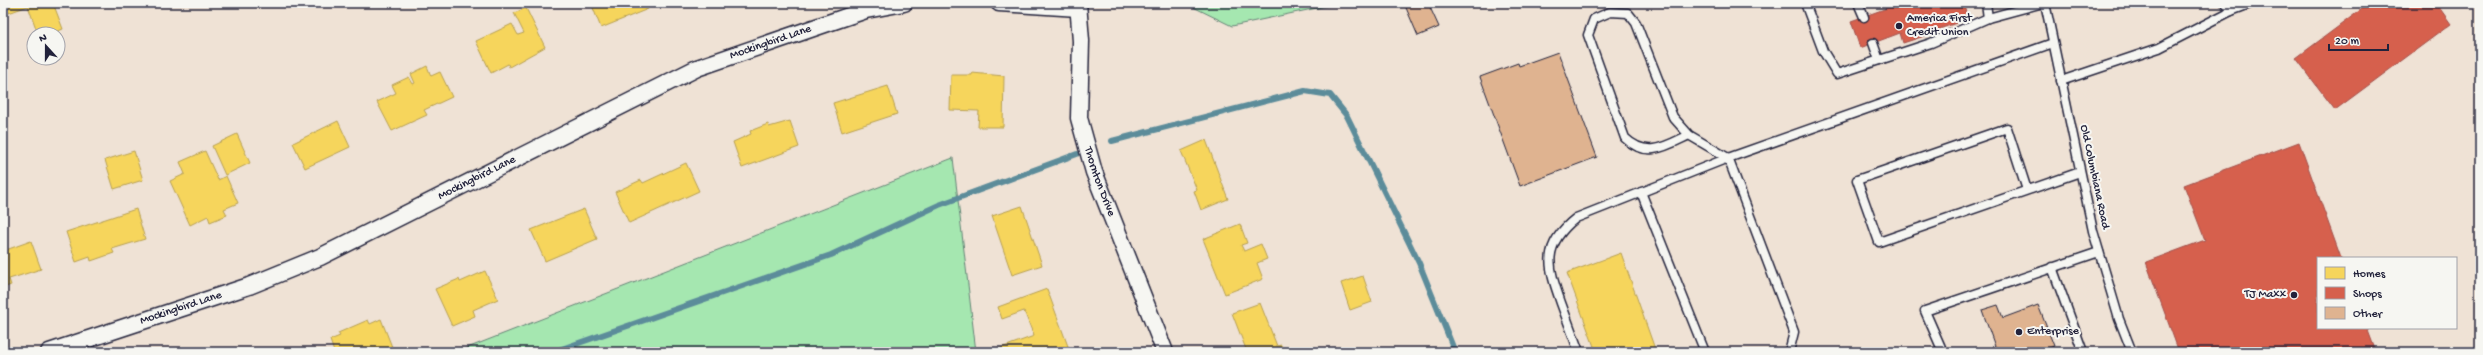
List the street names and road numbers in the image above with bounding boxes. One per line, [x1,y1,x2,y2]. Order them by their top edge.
street label: Mockingbird Lane [728,22,814,63]
street label: Old Columbiana Road [2076,124,2112,231]
street label: Thornton Drive [1080,144,1118,219]
street label: Mockingbird Lane [436,153,519,204]
street label: Mockingbird Lane [138,288,224,328]

